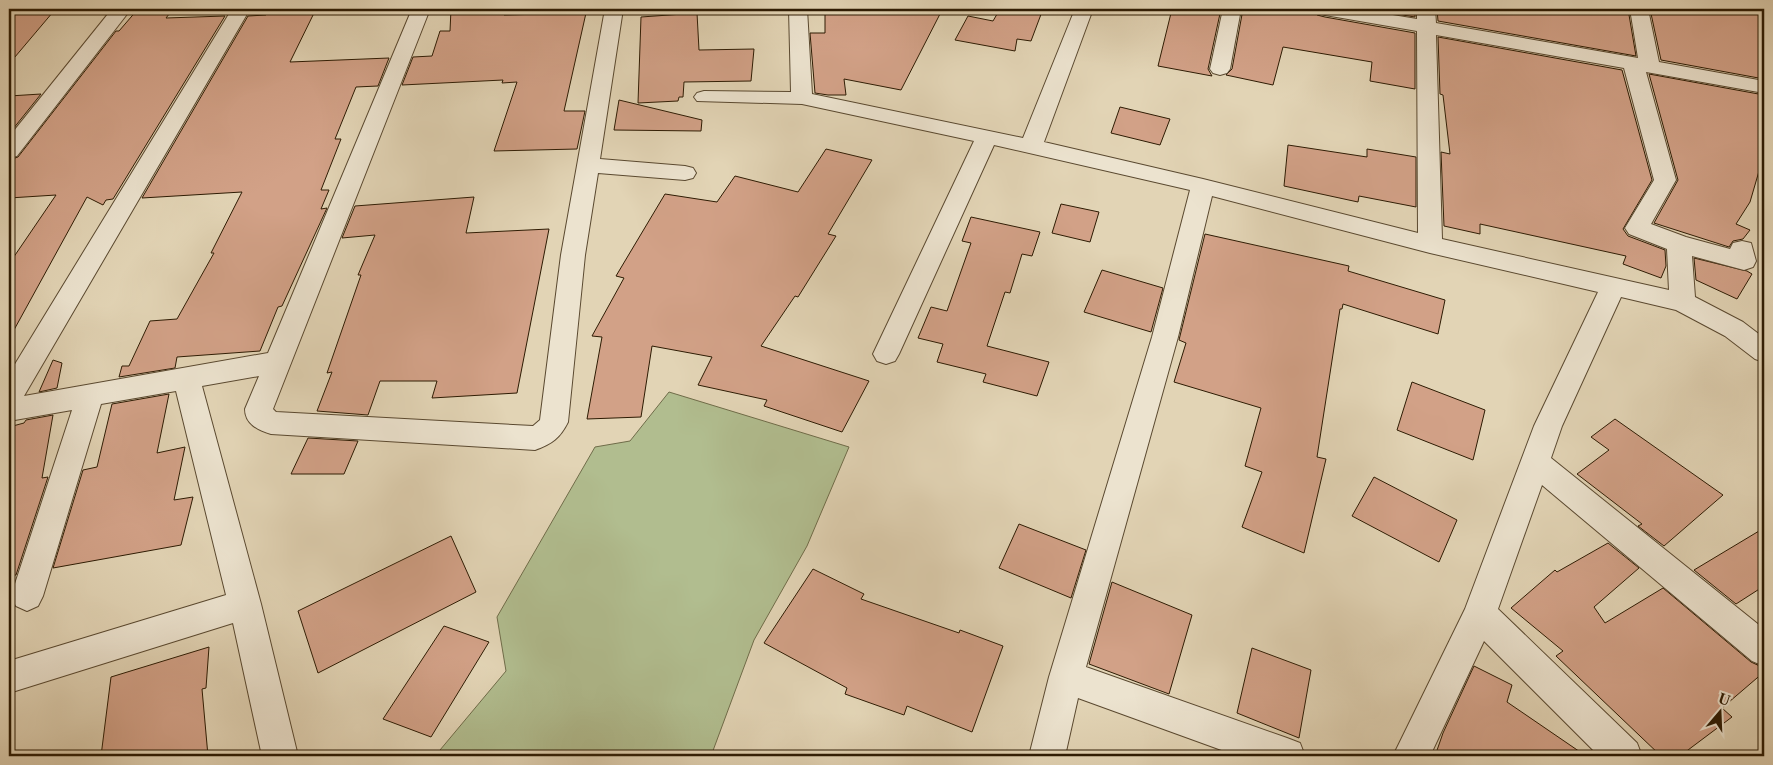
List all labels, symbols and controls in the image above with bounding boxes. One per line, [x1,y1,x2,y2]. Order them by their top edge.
north arrow [1696,688,1746,738]
text: U [1716,689,1733,710]

